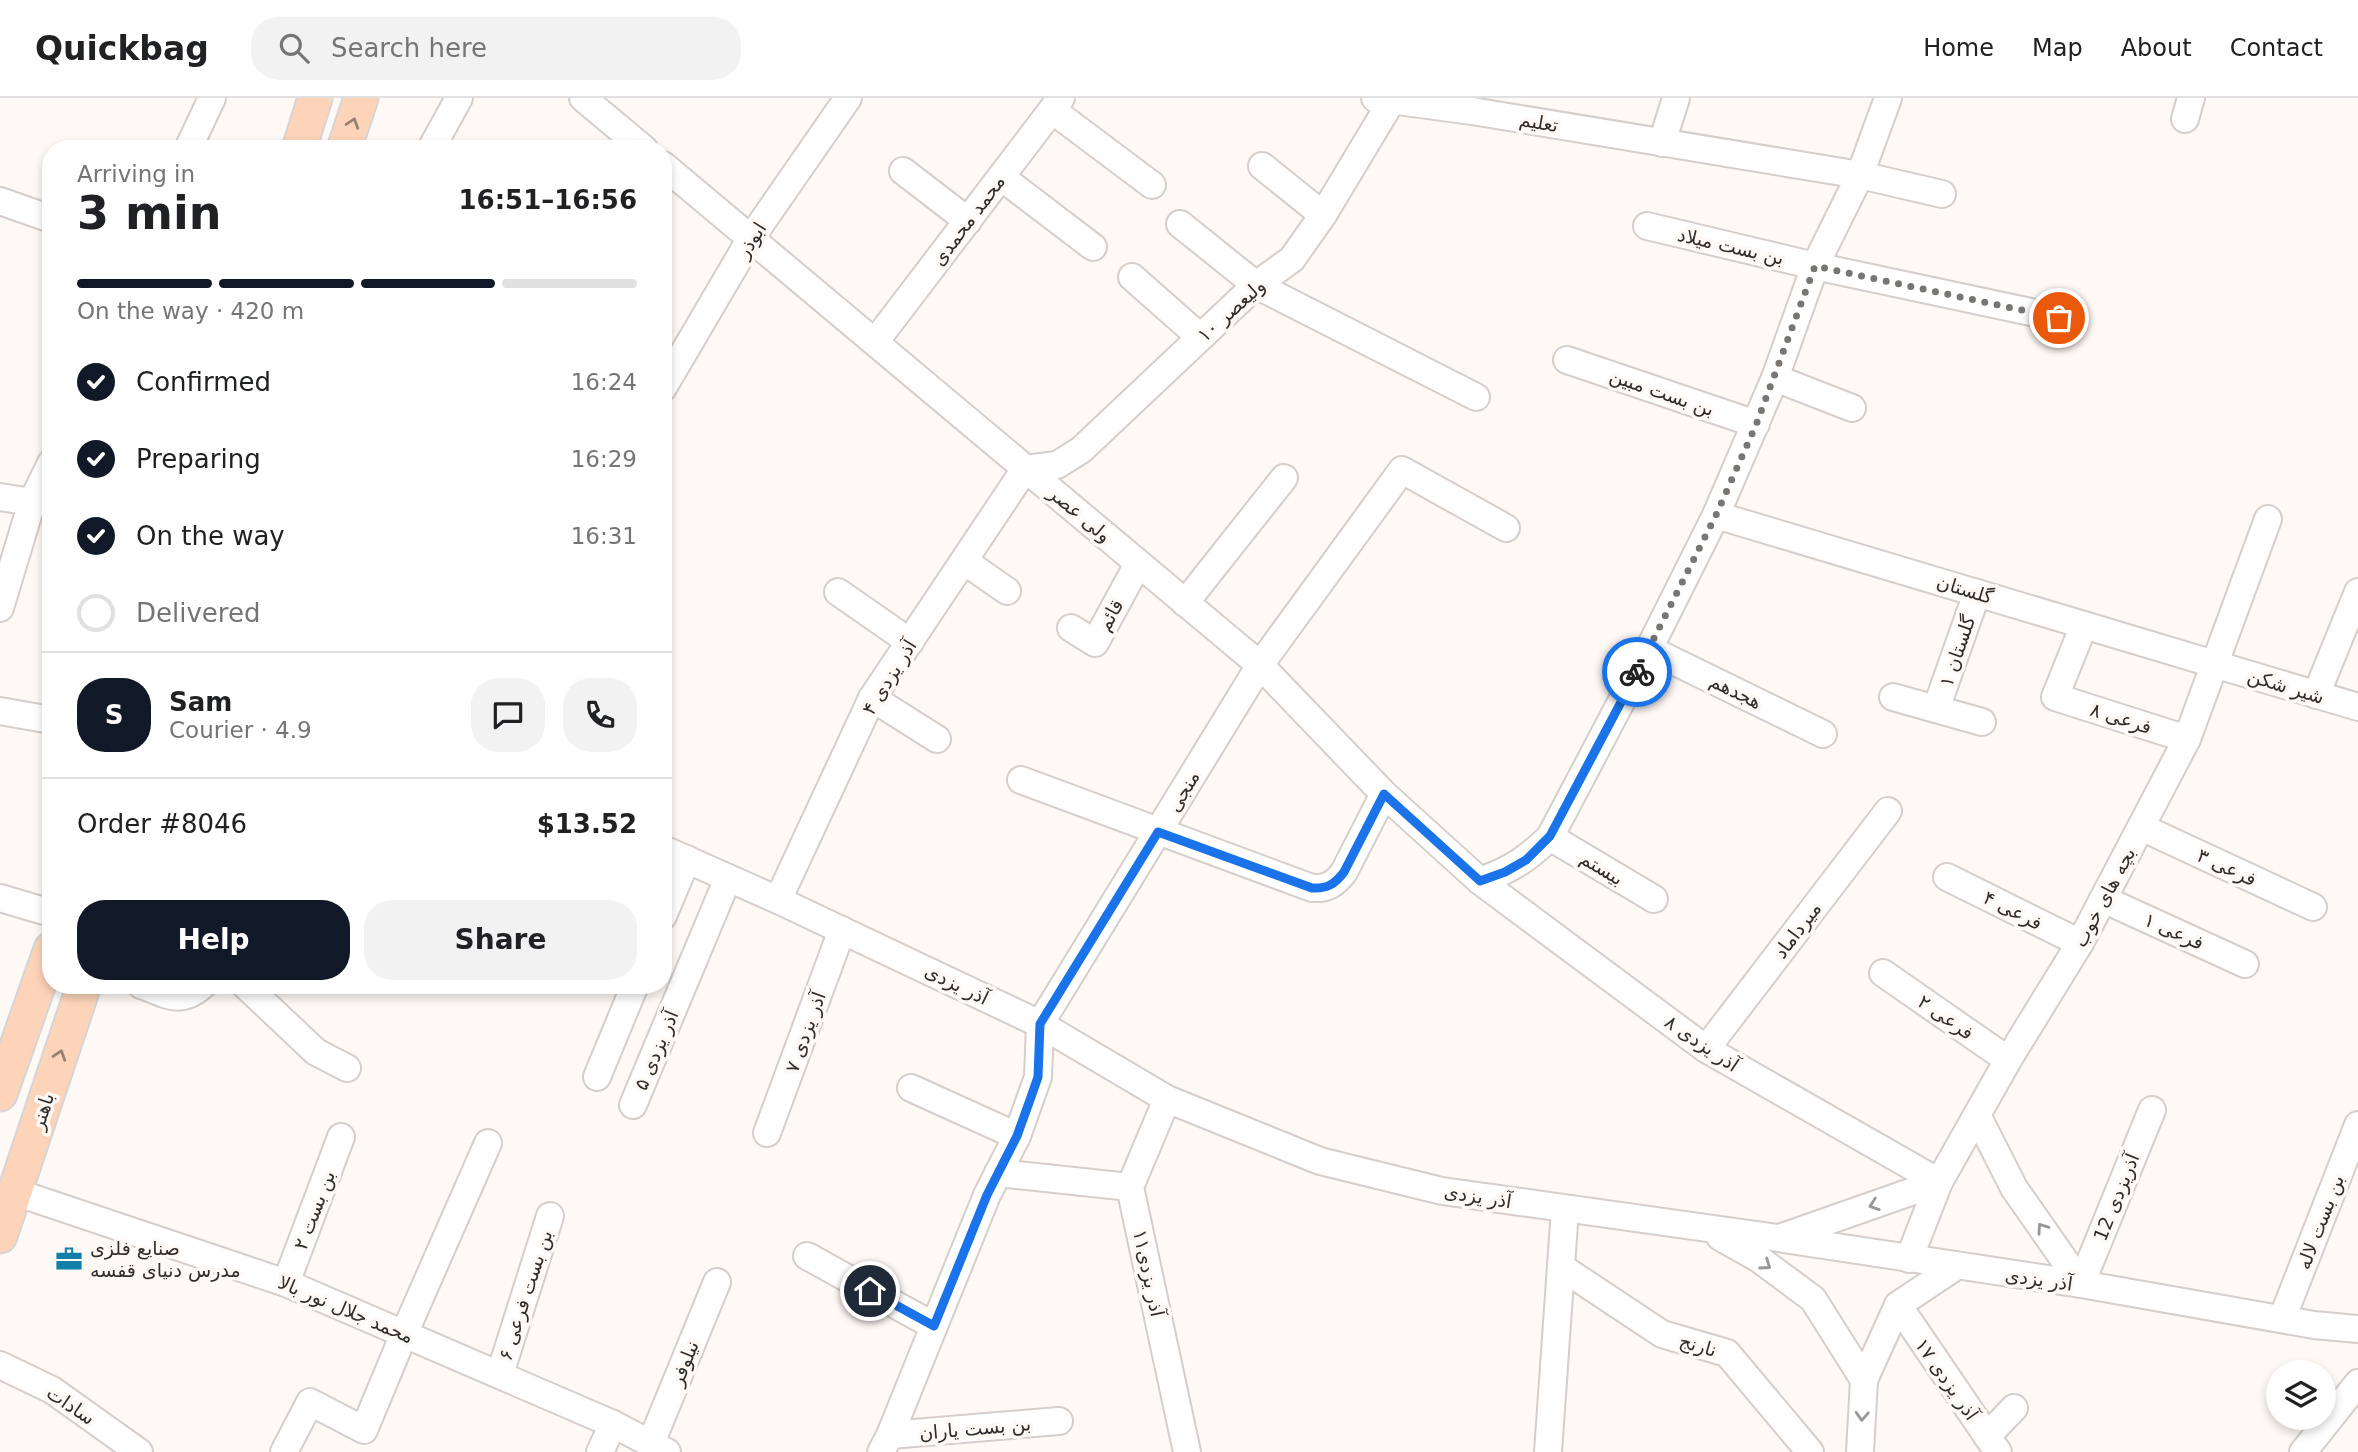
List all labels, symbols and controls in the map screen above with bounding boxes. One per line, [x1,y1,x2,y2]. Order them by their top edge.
search box [251,17,741,80]
text: Quickbag [35,29,209,68]
icon: search [275,29,313,67]
text: Search here [331,33,487,63]
text: Home [1923,34,1994,62]
text: Map [2032,34,2083,62]
text: About [2121,34,2192,62]
text: Contact [2230,34,2323,62]
street label: تعلیم [1518,108,1560,137]
one-way arrow [344,118,359,130]
text: Arriving in [77,161,195,187]
street label: محمد محمدی [927,170,1009,270]
text: 16:51–16:56 [458,185,637,215]
text: 3 min [77,186,221,240]
street label: ابوذر [731,218,771,263]
street label: بن بست میلاد [1675,223,1786,270]
street label: ۱۰ ولیعصر [1193,274,1270,347]
pin [2029,288,2089,348]
text: On the way · 420 m [77,298,304,324]
icon: bag [2040,299,2078,337]
icon: check [77,363,115,401]
street label: بن بست مبین [1607,364,1717,421]
text: Confirmed [136,367,271,397]
text: 16:24 [571,369,637,395]
icon: check [77,440,115,478]
text: Preparing [136,444,261,474]
text: 16:29 [571,446,637,472]
street label: ولی عصر [1043,481,1116,547]
icon: check [77,517,115,555]
text: On the way [136,521,285,551]
text: 16:31 [571,523,637,549]
street label: گلستان [1934,570,1997,608]
street label: قائم [1092,595,1128,635]
text: Delivered [136,598,260,628]
street label: گلستان ۱ [1935,612,1980,690]
street label: ۴ آذر یزدی [856,634,922,719]
courier [1602,637,1672,707]
icon: bike [1618,653,1656,691]
street label: شیر شکن [2245,664,2327,709]
street label: هجدهم [1706,669,1766,714]
button: chat [471,678,545,752]
button: phone [563,678,637,752]
text: Sam [169,687,232,717]
street label: فرعی ۸ [2087,698,2154,739]
text: S [105,700,123,730]
text: Courier · 4.9 [169,717,312,743]
street label: منجی [1162,766,1204,816]
text: Order #8046 [77,809,247,839]
text: $13.52 [537,809,637,839]
street label: بچه های خوب [2068,843,2140,951]
street label: فرعی ۳ [2193,844,2260,891]
street label: بیستم [1576,847,1628,890]
street label: فرعی ۴ [1979,886,2046,935]
street label: میرداماد [1769,898,1826,963]
button: Help [77,900,350,980]
button: Share [364,900,637,980]
street label: فرعی ۱ [2140,908,2207,955]
street label: آذر یزدی [921,958,993,1010]
street label: آذر یزدی ۷ [779,988,831,1076]
street label: فرعی ۲ [1913,990,1978,1045]
street label: آذر یزدی ۵ [628,1006,684,1094]
street label: ۸ آذر یزدی [1660,1009,1744,1077]
one-way arrow [52,1049,66,1062]
street label: باهنر [25,1090,59,1133]
street label: آذریزدی 12 [2088,1149,2145,1244]
street label: بن بست ۲ [289,1167,340,1253]
street label: بن بست لاله [2292,1172,2349,1273]
street label: آذر یزدی [1443,1179,1514,1213]
one-way arrow [1869,1197,1881,1211]
one-way arrow [2038,1223,2050,1236]
street label: بن بست فرعی ۶ [494,1227,557,1363]
street label: آذر یزدی۱۱ [1128,1227,1170,1319]
place label: صنایع فلزی مدرس دنیای قفسه [90,1237,241,1282]
office icon: صنایع فلزی مدرس دنیای قفسه [54,1244,84,1274]
one-way arrow [1758,1257,1771,1269]
pin [840,1261,900,1321]
street label: آذر یزدی [2004,1262,2075,1296]
street label: محمد جلال نور بالا [275,1271,417,1348]
icon: home [851,1272,889,1310]
street label: نارنج [1677,1329,1719,1362]
street label: آذر یزدی ۱۷ [1910,1333,1984,1425]
street label: نیلوفر [665,1337,704,1390]
map controls [2266,1360,2336,1430]
button: layers [2266,1360,2336,1430]
street label: سادات [43,1381,99,1429]
one-way arrow [1855,1411,1870,1422]
street label: بن بست یاران [918,1412,1032,1445]

